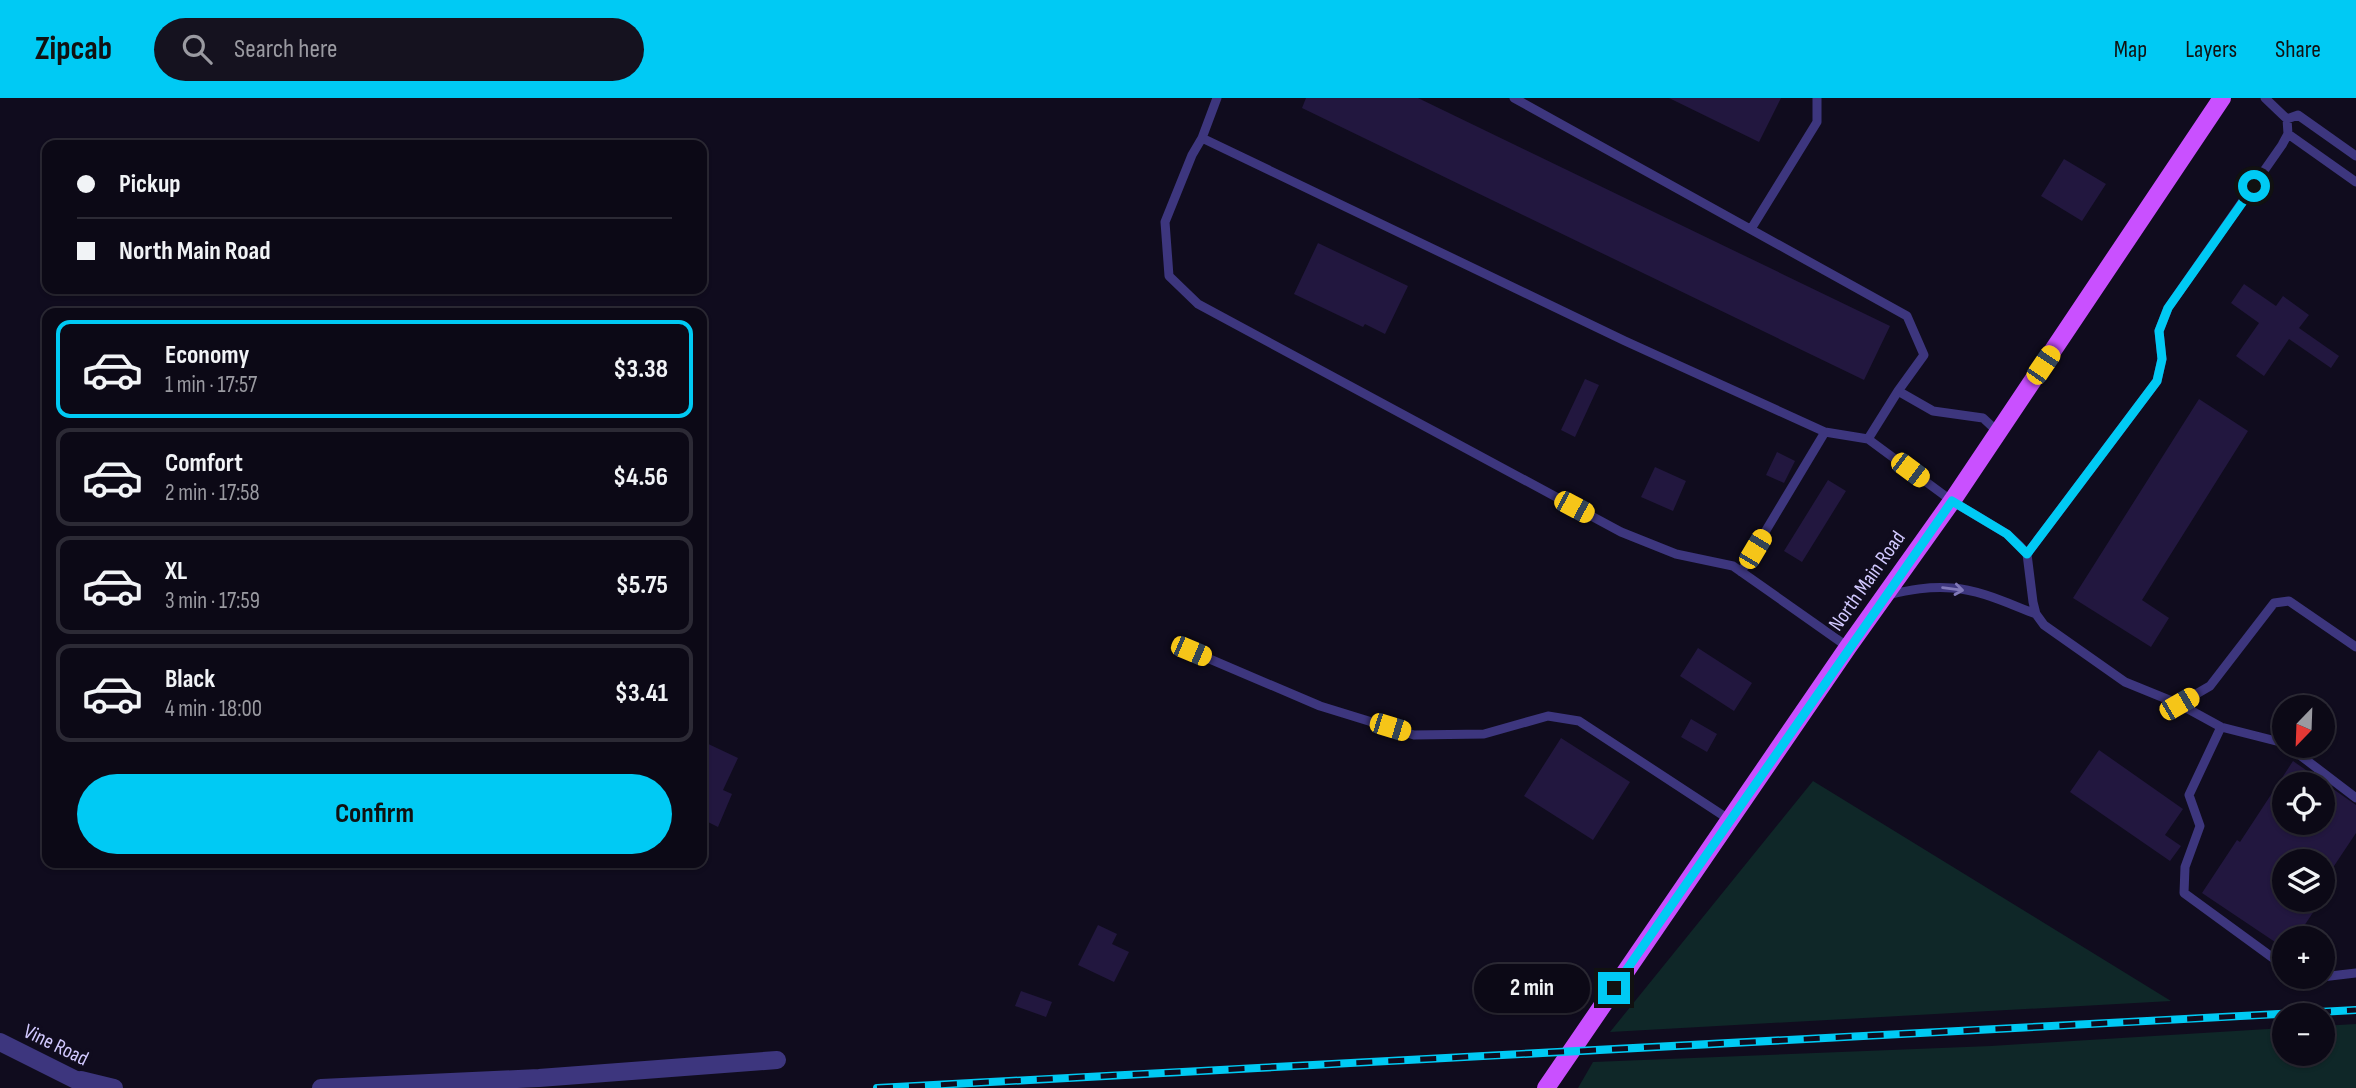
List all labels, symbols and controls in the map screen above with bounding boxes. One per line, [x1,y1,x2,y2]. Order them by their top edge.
search box [154,18,644,81]
text: Zipcab [35,29,112,69]
icon: search [178,30,216,68]
text: Search here [234,34,337,65]
text: Map [2114,35,2147,64]
text: Layers [2185,35,2237,64]
text: Share [2275,35,2321,64]
text: Pickup [119,169,181,200]
route start [2238,170,2270,202]
text: North Main Road [119,236,271,267]
icon: car [81,338,144,401]
text: Economy [165,340,249,371]
car [2023,342,2064,388]
text: $3.38 [613,354,668,385]
text: 1 min · 17:57 [165,371,257,399]
icon: car [81,446,144,509]
text: Comfort [165,448,243,479]
car [1887,449,1934,491]
text: $4.56 [613,462,668,493]
text: 2 min · 17:58 [165,479,260,507]
car [1551,488,1598,526]
car [1736,526,1775,572]
street label: North Main Road [1823,526,1911,636]
icon: car [81,554,144,617]
text: XL [165,556,187,587]
text: $5.75 [616,570,668,601]
one-way arrow [1941,583,1964,596]
text: 3 min · 17:59 [165,587,260,615]
car [1168,633,1215,669]
icon: car [81,662,144,725]
text: Black [165,664,215,695]
text: $3.41 [615,678,668,709]
car [2156,684,2203,724]
text: 4 min · 18:00 [165,695,262,723]
north arrow [2272,695,2334,758]
map controls [2272,695,2335,1066]
car [1367,711,1414,743]
button: locate [2272,772,2335,835]
button: Confirm [77,774,672,854]
button: layers [2272,849,2335,912]
button: + [2272,926,2335,989]
callout: 2 min [1474,964,1590,1012]
route end [1598,972,1630,1004]
text: 2 min [1510,974,1554,1002]
button: − [2272,1003,2335,1066]
street label: Vine Road [19,1019,93,1071]

